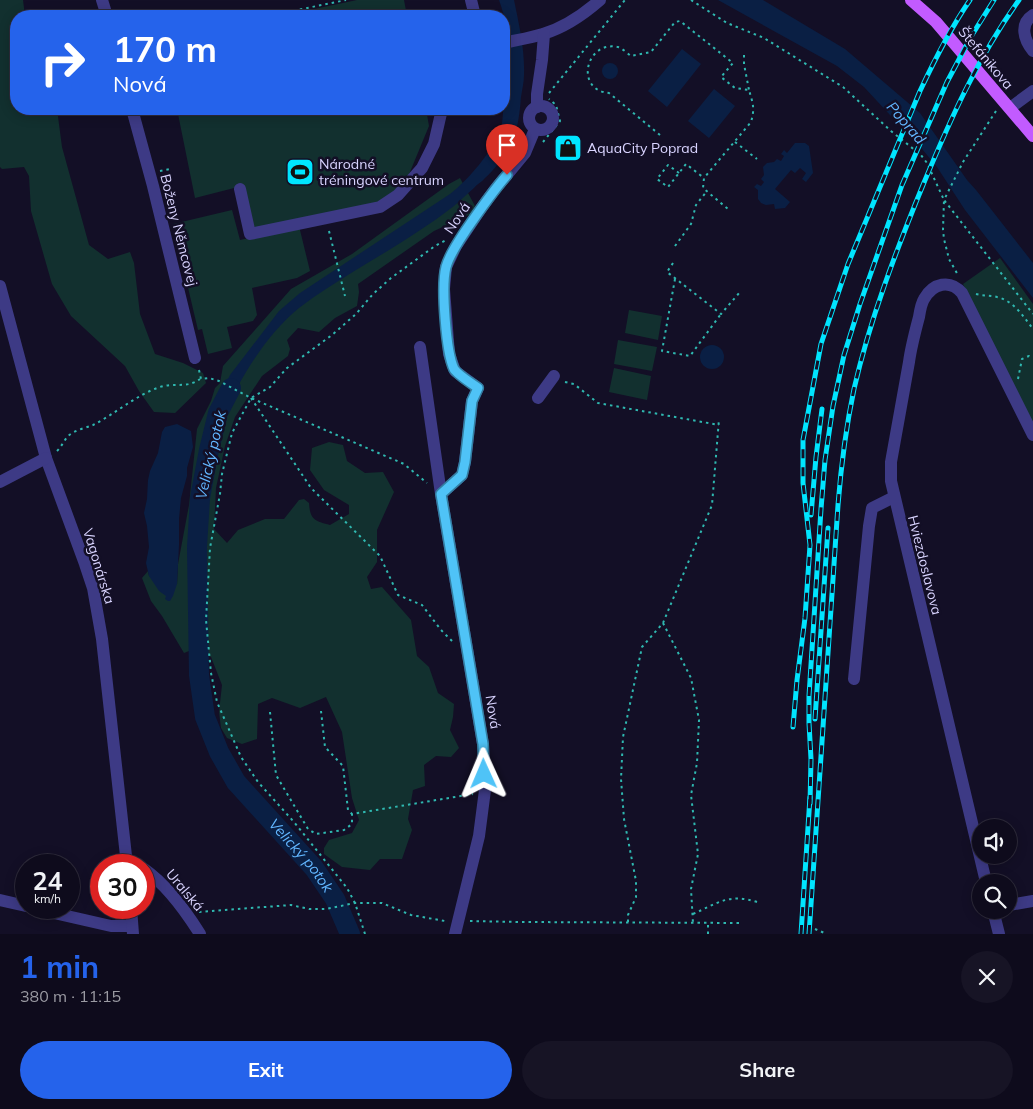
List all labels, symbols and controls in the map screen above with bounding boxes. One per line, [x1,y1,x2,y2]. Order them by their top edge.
street label: Štefánikova [955,23,1017,93]
text: 170 m [113,27,217,71]
icon: right [30,30,95,95]
text: Nová [113,70,167,98]
water label: Poprad [883,97,930,148]
pin [486,124,528,175]
icon: arrive [493,131,521,159]
shop icon: AquaCity Poprad [553,133,583,163]
place label: AquaCity Poprad [587,139,698,157]
place label: Národné tréningové centrum [319,155,444,189]
sports icon: Národné tréningové centrum [285,157,315,187]
street label: Boženy Němcovej [156,172,202,288]
street label: Nová [440,199,474,237]
water label: Velický potok [191,407,230,501]
street label: Hviezdoslavova [904,513,946,617]
street label: Vagonárska [79,526,119,606]
street label: Nová [481,694,505,730]
position arrow [457,747,509,799]
water label: Velický potok [265,814,338,897]
map controls [972,819,1017,919]
button: sound [972,819,1017,864]
speed limit sign: 30 [90,854,155,919]
text: 24 [32,865,63,896]
street label: Uralská [162,865,208,915]
button: search [972,874,1017,919]
text: km/h [34,891,61,906]
text: 1 min [20,948,99,986]
button: close [961,951,1013,1003]
text: 380 m · 11:15 [20,986,121,1006]
button: Exit [20,1041,512,1099]
button: Share [522,1041,1013,1099]

